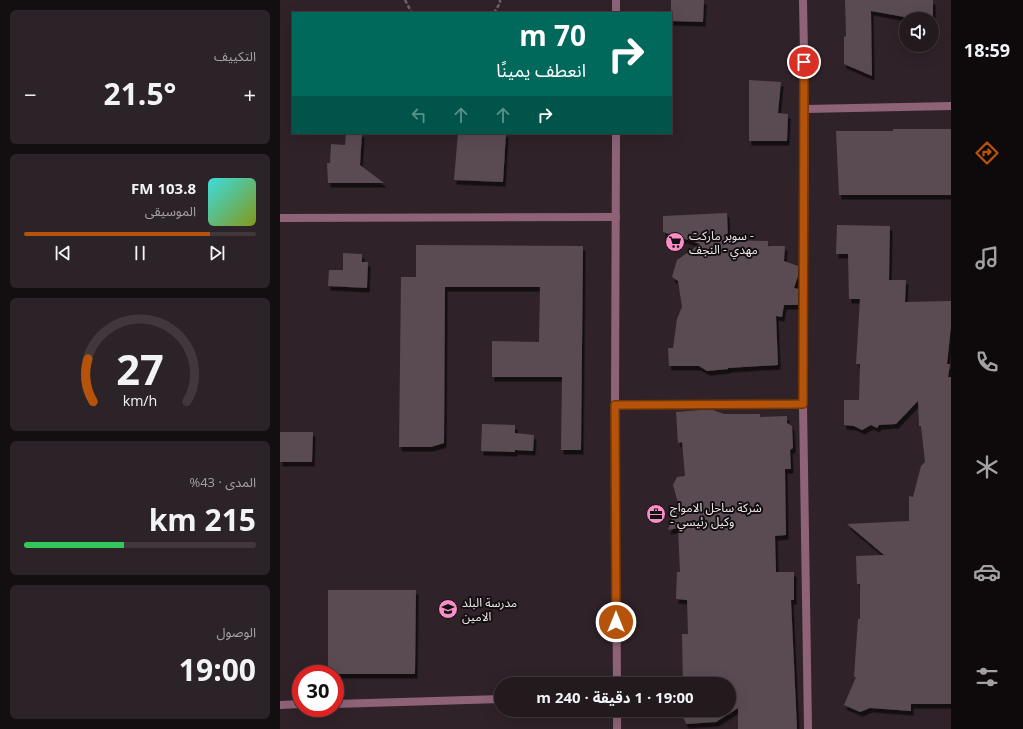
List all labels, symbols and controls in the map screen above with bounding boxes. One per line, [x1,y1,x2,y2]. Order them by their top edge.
map controls [899,12,939,52]
button: sound [899,12,939,52]
text: 70 m [519,16,586,54]
icon: right [600,28,652,80]
text: 18:59 [964,38,1010,62]
pin [787,45,821,79]
text: التكييف [214,47,256,65]
icon: arrive [793,51,815,73]
text: انعطف يمينًا [496,58,586,82]
text: 21.5° [104,73,176,114]
text: − [24,79,37,109]
text: + [243,79,256,109]
icon: left [408,104,430,126]
icon: ahead [450,104,472,126]
icon: ahead [492,104,514,126]
icon: right [534,104,556,126]
icon: directions [973,139,1001,167]
text: 103.8 FM [131,178,196,198]
text: الموسيقى [145,202,196,220]
place label: سوبر ماركت - مهدي - النجف [689,227,758,259]
supermarket icon: سوبر ماركت - مهدي - النجف [664,231,686,253]
icon: previous [52,242,74,264]
icon: pause [129,242,151,264]
icon: next [206,242,228,264]
icon: music [973,244,1001,272]
text: 27 [116,341,164,397]
icon: phone [973,348,1001,376]
text: km/h [123,391,157,410]
icon: climate [973,453,1001,481]
text: المدى · 43% [189,473,256,491]
text: 215 km [149,499,256,540]
place label: شركة ساحل الامواج - وكيل رئيسي [670,499,762,531]
office icon: شركة ساحل الامواج - وكيل رئيسي [645,503,667,525]
icon: car [973,558,1001,586]
place label: مدرسة البلد الامين [462,594,517,625]
school or university icon: مدرسة البلد الامين [437,598,459,620]
position arrow [595,601,637,643]
text: الوصول [216,623,256,641]
text: 19:00 [179,649,256,690]
icon: filters [973,663,1001,691]
speed limit sign: 30 [292,665,344,717]
text: 19:00 · 1 دقيقة · 240 m [536,687,694,707]

